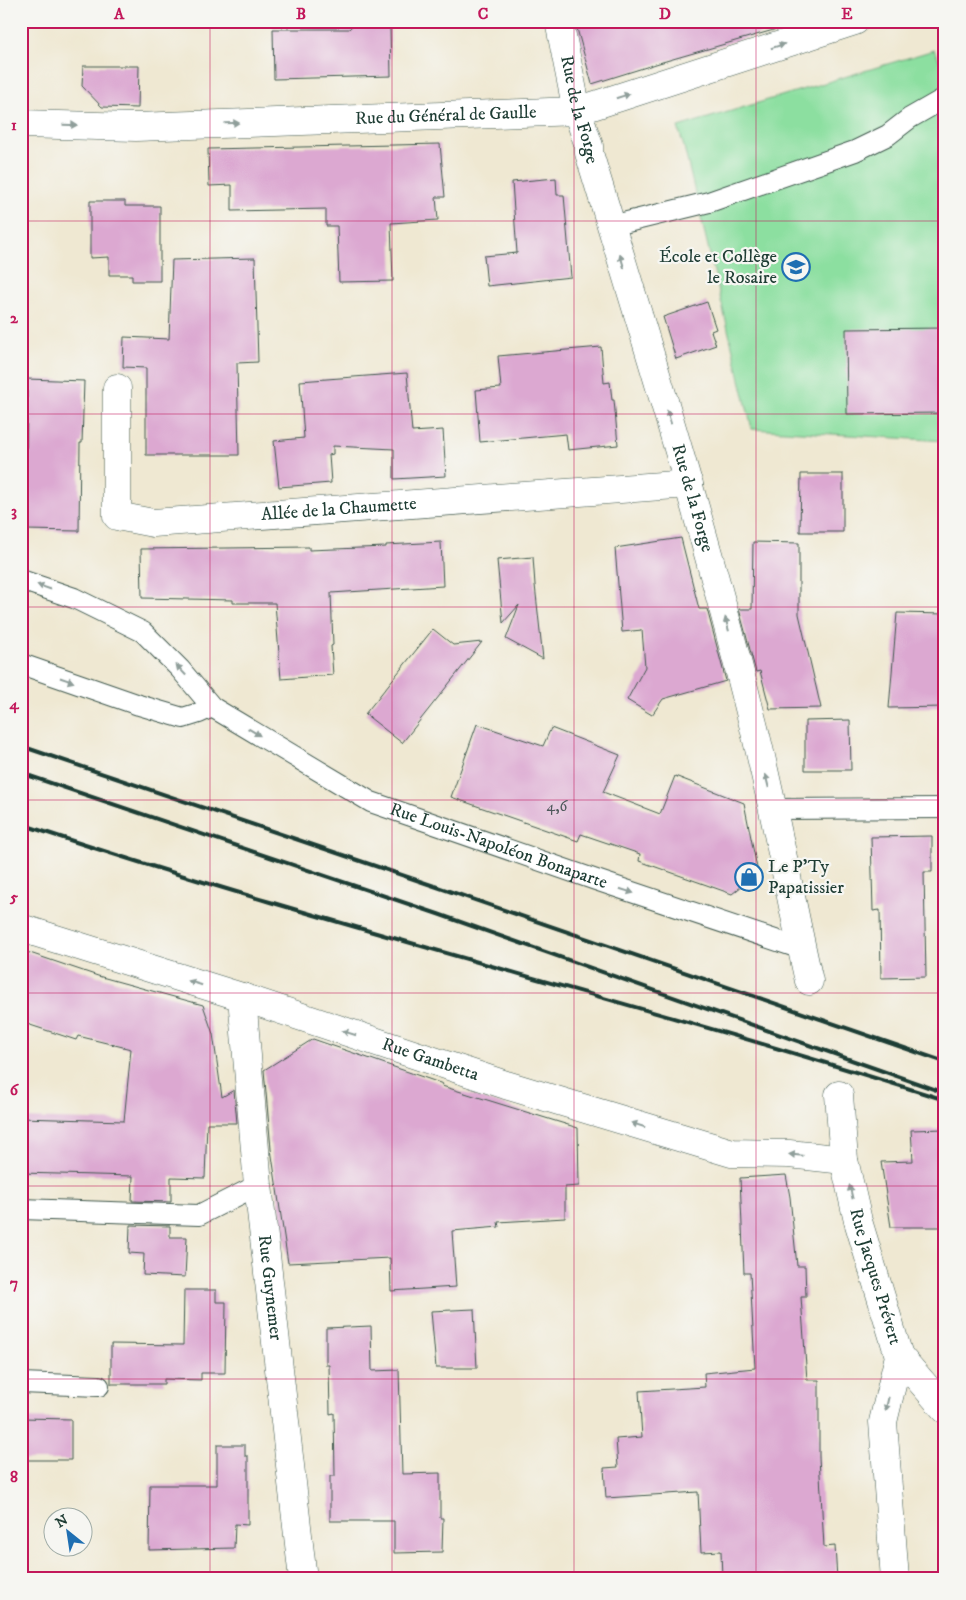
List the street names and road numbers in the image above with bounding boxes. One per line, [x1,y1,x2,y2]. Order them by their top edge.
street label: Rue de la Forge [555,54,603,167]
street label: Rue du Général de Gaulle [355,101,537,130]
street label: Rue de la Forge [666,442,718,555]
street label: Allée de la Chaumette [260,493,417,526]
street label: Rue Louis-Napoléon Bonaparte [387,798,610,894]
street label: Rue Gambetta [379,1033,482,1086]
street label: Rue Jacques Prévert [844,1206,906,1348]
street label: Rue Guynemer [253,1234,287,1342]

